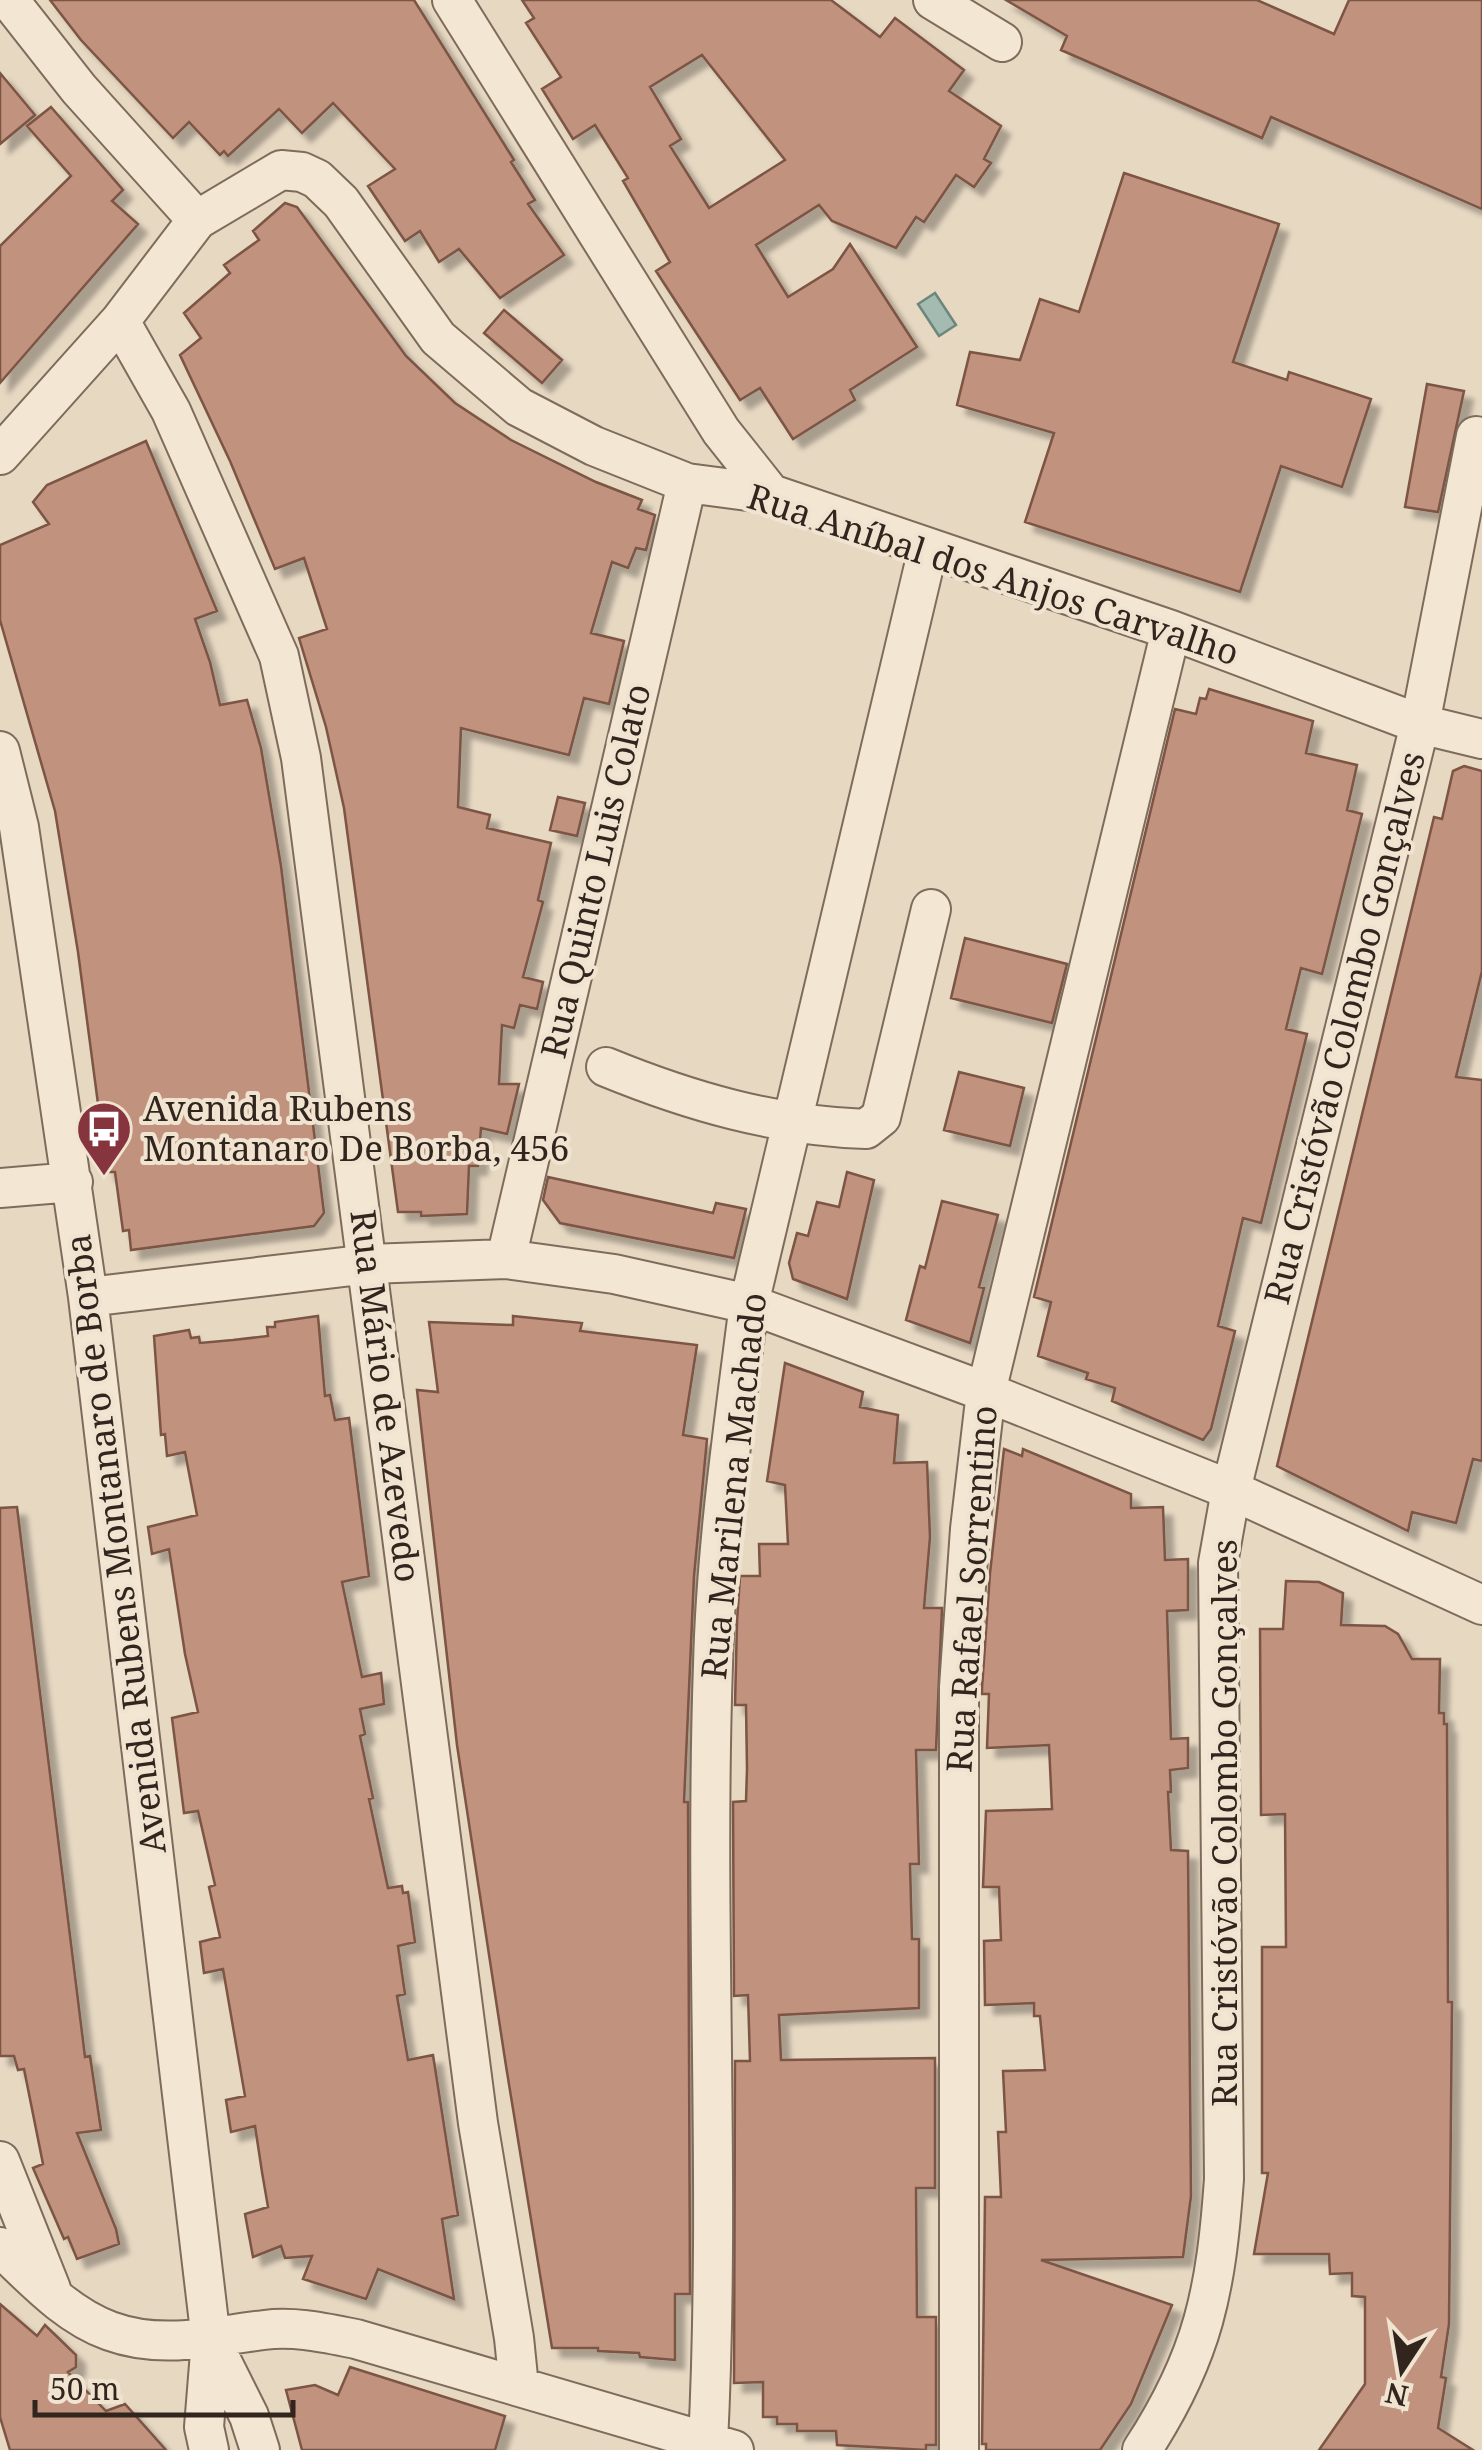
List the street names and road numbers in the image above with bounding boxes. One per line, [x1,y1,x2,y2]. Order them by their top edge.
street label: Rua Aníbal dos Anjos Carvalho [742,472,1245,675]
street label: Rua Quinto Luis Colato [529,679,660,1062]
street label: Rua Cristóvão Colombo Gonçalves [1252,747,1435,1309]
street label: Rua Mário de Azevedo [340,1207,433,1585]
street label: Avenida Rubens Montanaro de Borba [53,1232,176,1857]
street label: Rua Marilena Machado [689,1290,776,1682]
street label: Rua Rafael Sorrentino [934,1404,1007,1774]
street label: Rua Cristóvão Colombo Gonçalves [1200,1539,1247,2107]

